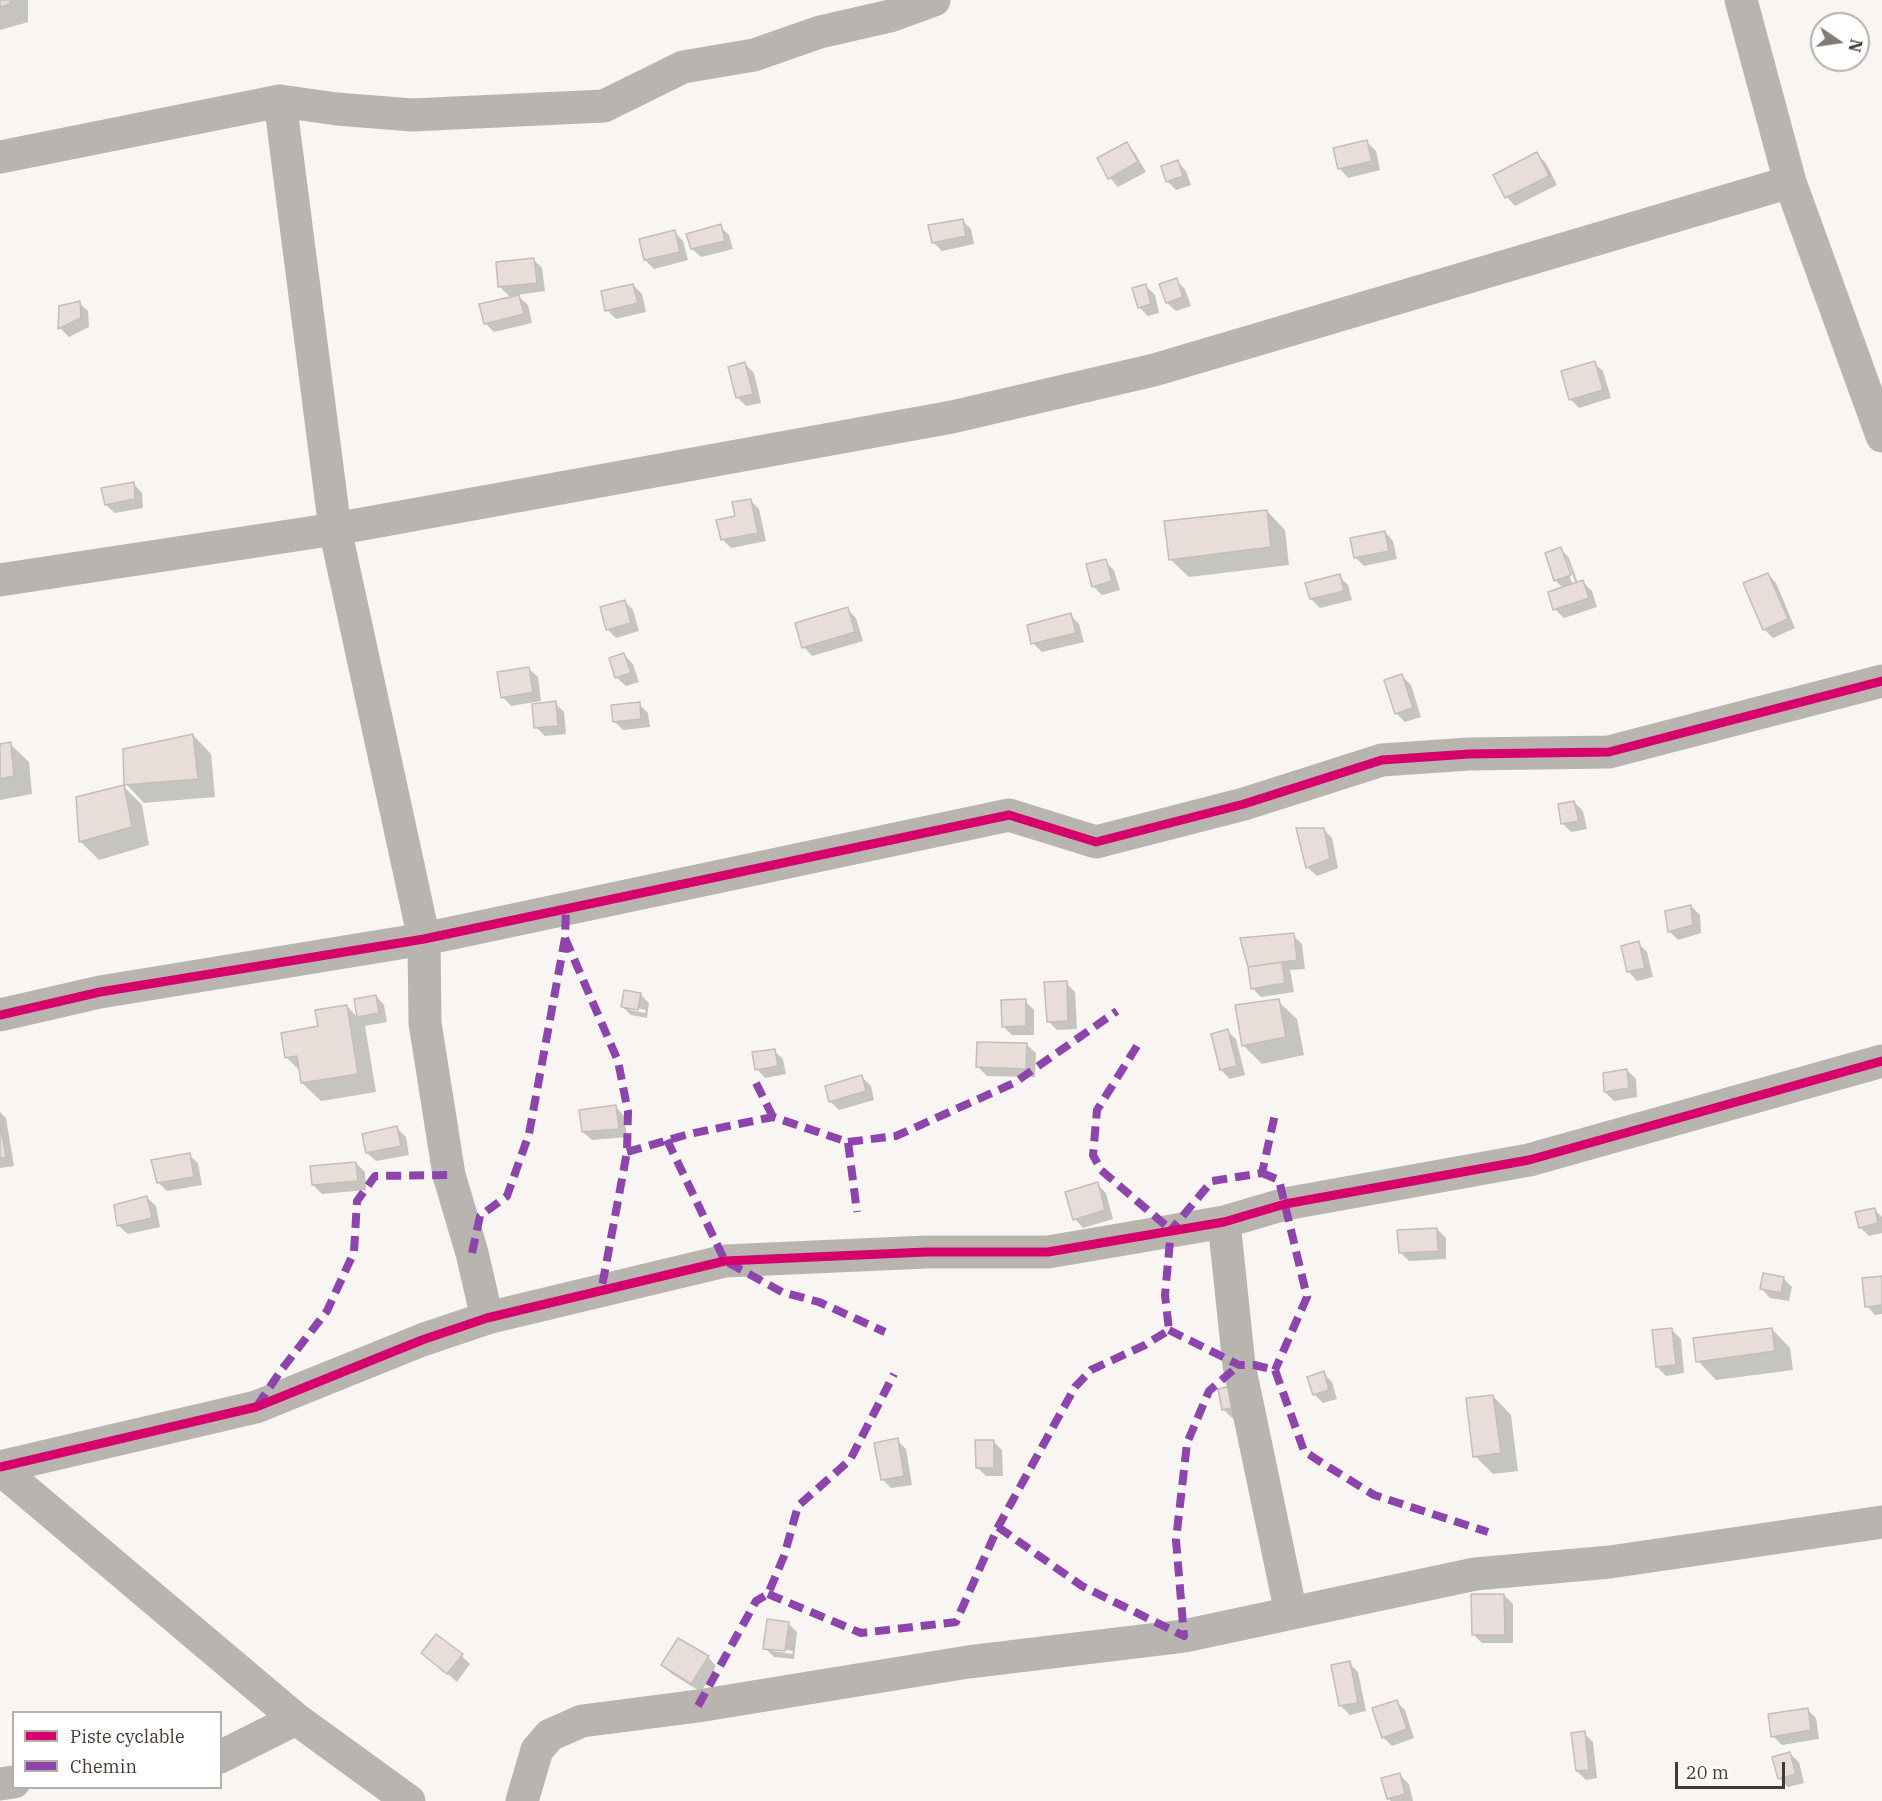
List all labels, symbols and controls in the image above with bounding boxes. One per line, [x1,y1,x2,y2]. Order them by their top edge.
north arrow [1810,12,1870,72]
text: N [1844,37,1867,54]
legend [12,1711,222,1789]
text: Piste cyclable [70,1725,185,1748]
scale bar [1678,1750,1788,1788]
text: Chemin [70,1755,137,1778]
text: 20 m [1686,1761,1729,1784]

